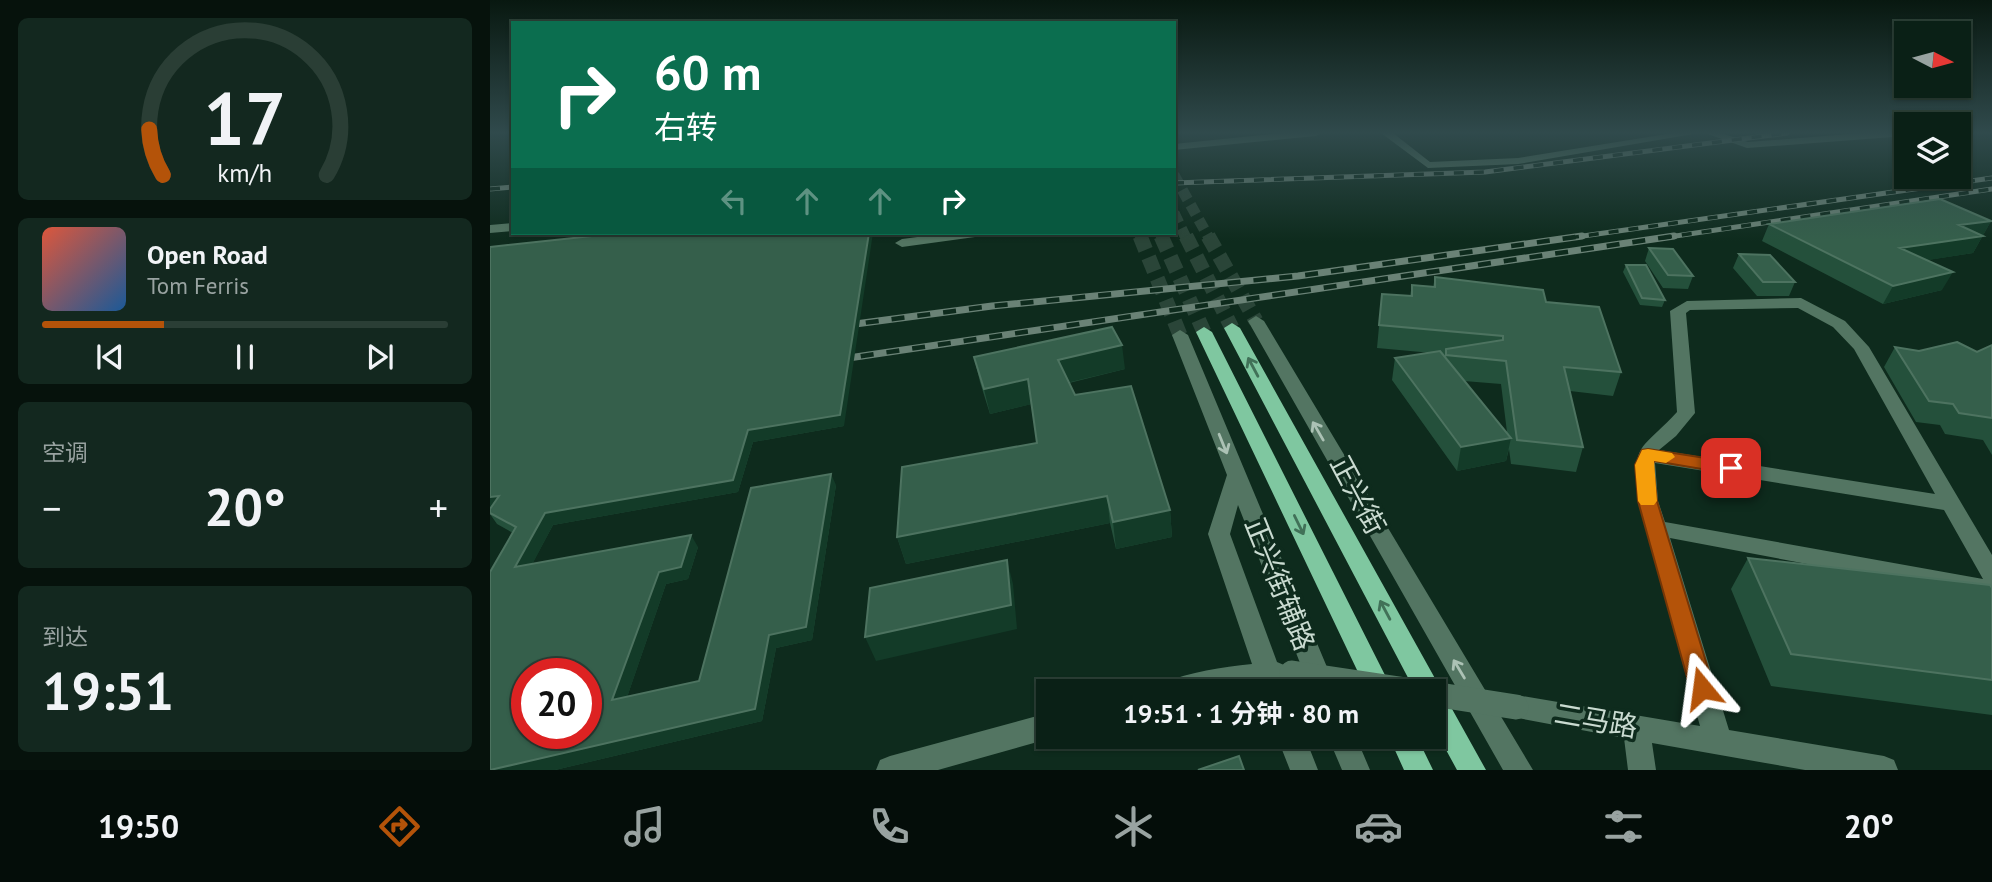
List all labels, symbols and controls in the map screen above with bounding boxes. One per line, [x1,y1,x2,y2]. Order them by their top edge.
north arrow [1894,21,1970,98]
map controls [1894,21,1971,189]
text: 60 m [654,40,761,104]
icon: right [539,49,630,140]
text: 17 [204,71,286,165]
text: 右转 [654,106,718,148]
button: layers [1894,112,1971,189]
text: km/h [218,157,272,189]
icon: left [715,182,753,220]
icon: ahead [788,182,826,220]
icon: ahead [861,182,899,220]
icon: right [934,182,972,220]
text: Open Road [147,238,268,271]
text: Tom Ferris [147,271,249,300]
icon: previous [91,338,129,376]
icon: pause [226,338,264,376]
icon: next [361,338,399,376]
one-way arrow [1246,357,1260,377]
one-way arrow [1311,421,1325,441]
one-way arrow [1218,433,1231,455]
text: 空调 [42,438,88,467]
pin [1701,438,1761,498]
street label: 正兴街 [1322,449,1394,541]
icon: arrive [1712,449,1750,487]
text: 20° [204,473,286,540]
text: − [42,483,61,532]
text: + [429,483,448,532]
street label: 正兴街辅路 [1237,512,1324,656]
one-way arrow [1292,514,1306,535]
one-way arrow [1378,600,1392,620]
text: 到达 [42,622,88,651]
position arrow [1665,651,1739,725]
text: 19:51 [42,657,174,724]
speed limit sign: 20 [511,658,602,749]
one-way arrow [1452,660,1466,680]
street label: 二马路 [1552,694,1641,745]
text: 19:51 · 1 分钟 · 80 m [1123,697,1359,730]
icon: directions [375,802,424,851]
icon: music [620,802,669,851]
icon: phone [865,802,914,851]
icon: climate [1109,802,1158,851]
icon: car [1354,802,1403,851]
icon: filters [1599,802,1648,851]
text: 19:50 [98,805,179,847]
text: 20° [1844,805,1894,847]

